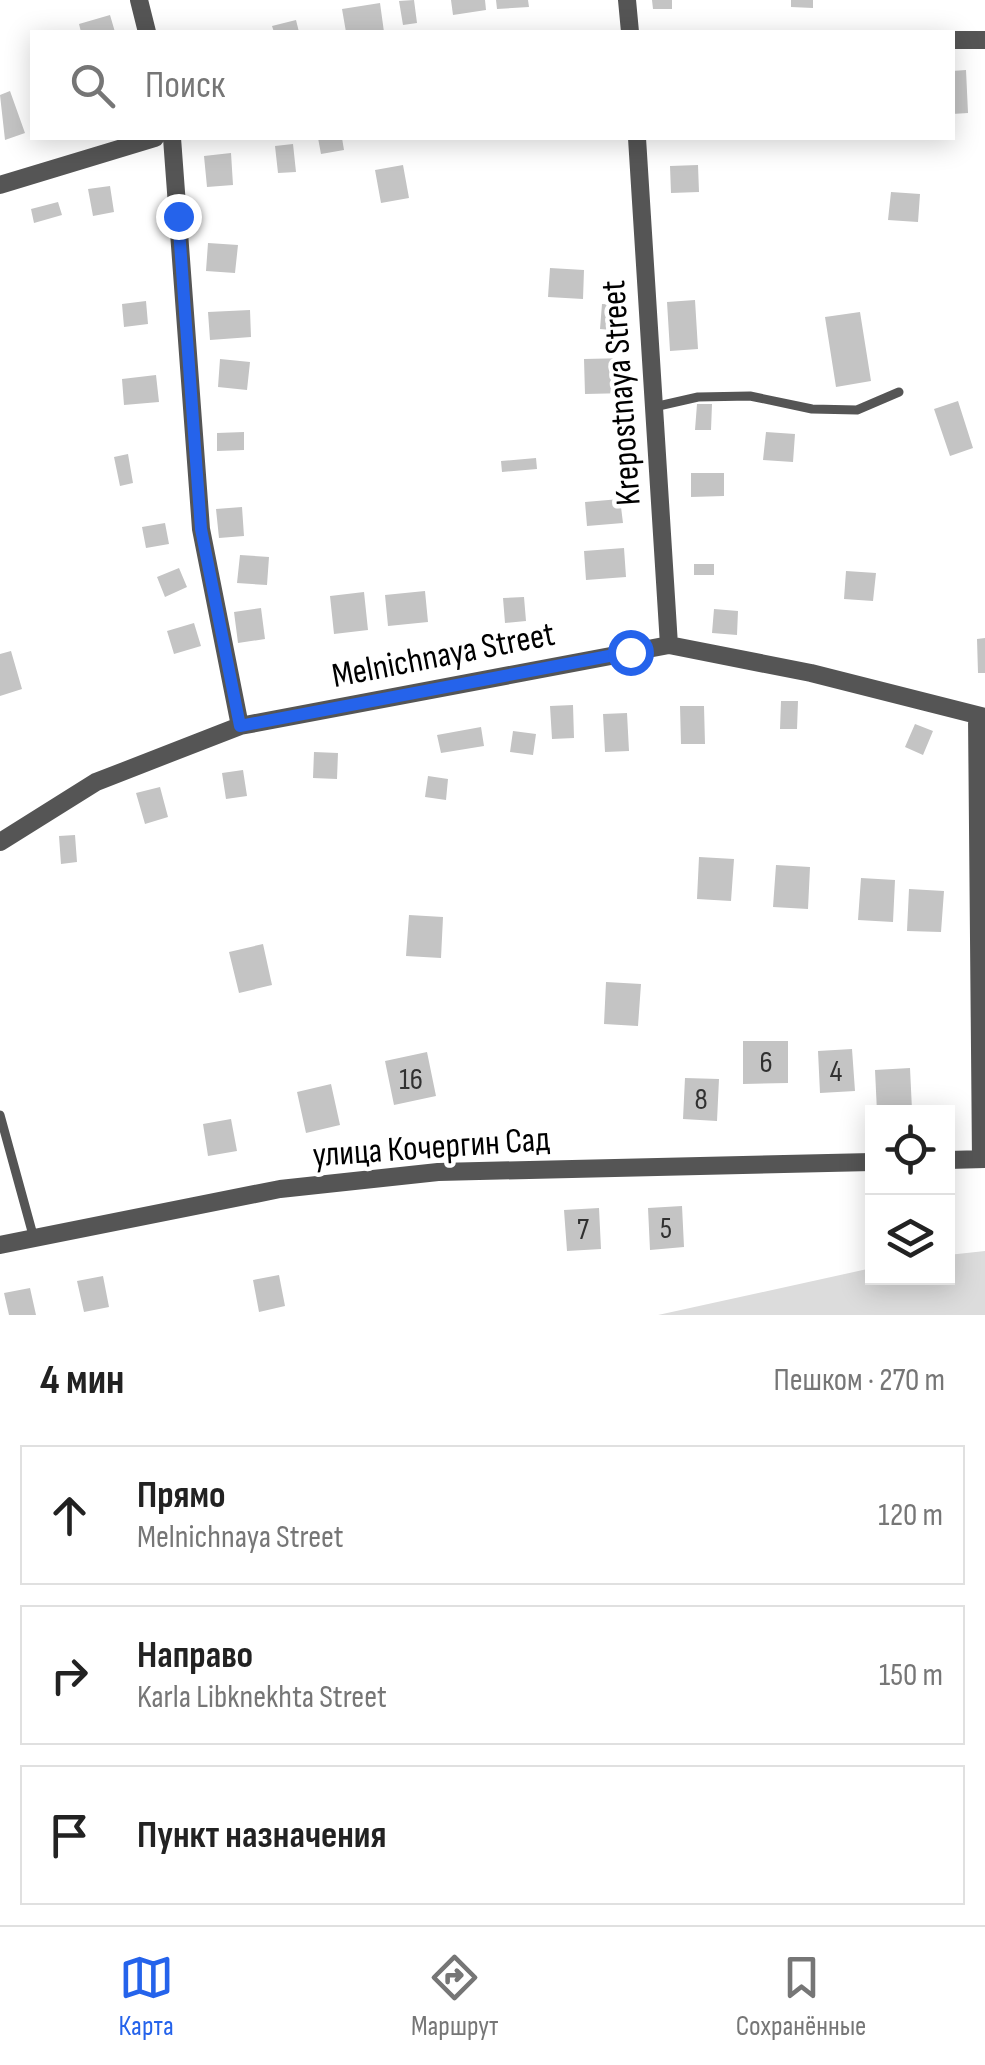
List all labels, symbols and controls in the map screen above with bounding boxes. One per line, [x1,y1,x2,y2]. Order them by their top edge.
search box [30,30,955,140]
icon: search [65,58,120,113]
text: Поиск [145,63,225,108]
route end [156,194,202,240]
street label: Krepostnaya Street [592,279,651,507]
street label: Melnichnaya Street [328,613,558,698]
route start [608,630,654,676]
house number: 6 [759,1045,773,1081]
house number: 4 [830,1054,842,1090]
house number: 16 [399,1062,423,1098]
house number: 8 [694,1082,708,1118]
map controls [865,1105,955,1285]
button: locate [865,1105,955,1195]
street label: улица Кочергин Сад [311,1118,551,1177]
button: layers [865,1195,955,1285]
house number: 5 [660,1211,672,1247]
house number: 7 [577,1212,589,1248]
text: 4 мин [40,1355,124,1406]
text: Пешком · 270 m [773,1361,945,1400]
text: Прямо [137,1473,226,1518]
icon: ahead [42,1488,97,1543]
text: 120 m [878,1496,943,1535]
text: Melnichnaya Street [137,1518,344,1557]
text: Направо [137,1633,253,1678]
icon: right [42,1648,97,1703]
text: 150 m [879,1656,943,1695]
text: Karla Libknekhta Street [137,1678,387,1717]
icon: arrive [42,1808,97,1863]
text: Пункт назначения [137,1813,386,1858]
tab: Карта [119,1950,174,2043]
tab: Маршрут [411,1950,499,2043]
tab: Сохранённые [736,1950,866,2043]

